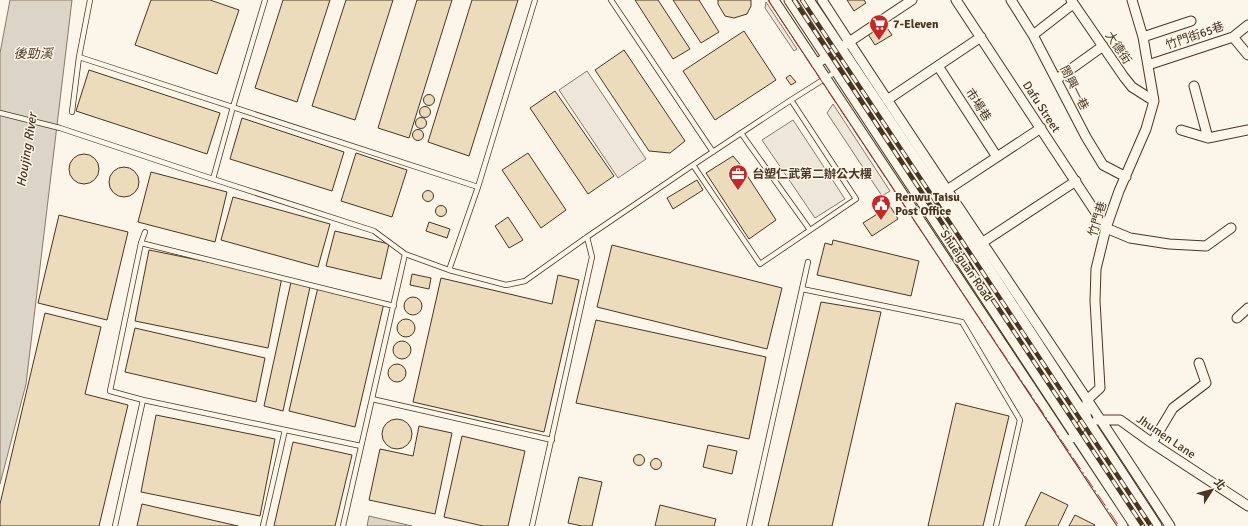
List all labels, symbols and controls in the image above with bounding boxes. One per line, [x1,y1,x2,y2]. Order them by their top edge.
supermarket icon: 7-Eleven [868,13,890,41]
place label: 7-Eleven [893,17,939,32]
street label: 竹門街65巷 [1164,19,1226,53]
street label: 大德街 [1102,29,1134,67]
water label: 後勁溪 [13,46,54,62]
street label: 閤興一巷 [1056,63,1092,113]
street label: Dafu Street [1019,78,1063,136]
street label: 市場巷 [962,86,994,124]
water label: Houjing River [13,110,41,188]
office icon: 台塑仁武第二辦公大樓 [727,163,749,191]
place label: 台塑仁武第二辦公大樓 [752,167,872,182]
place label: Renwu Taisu Post Office [895,190,960,219]
public building icon: Renwu Taisu Post Office [870,193,892,221]
street label: 竹門巷 [1086,200,1110,238]
street label: Shueiguan Road [937,227,995,305]
street label: Jhumen Lane [1134,412,1198,462]
north arrow [1192,470,1232,510]
text: 北 [1211,476,1228,493]

